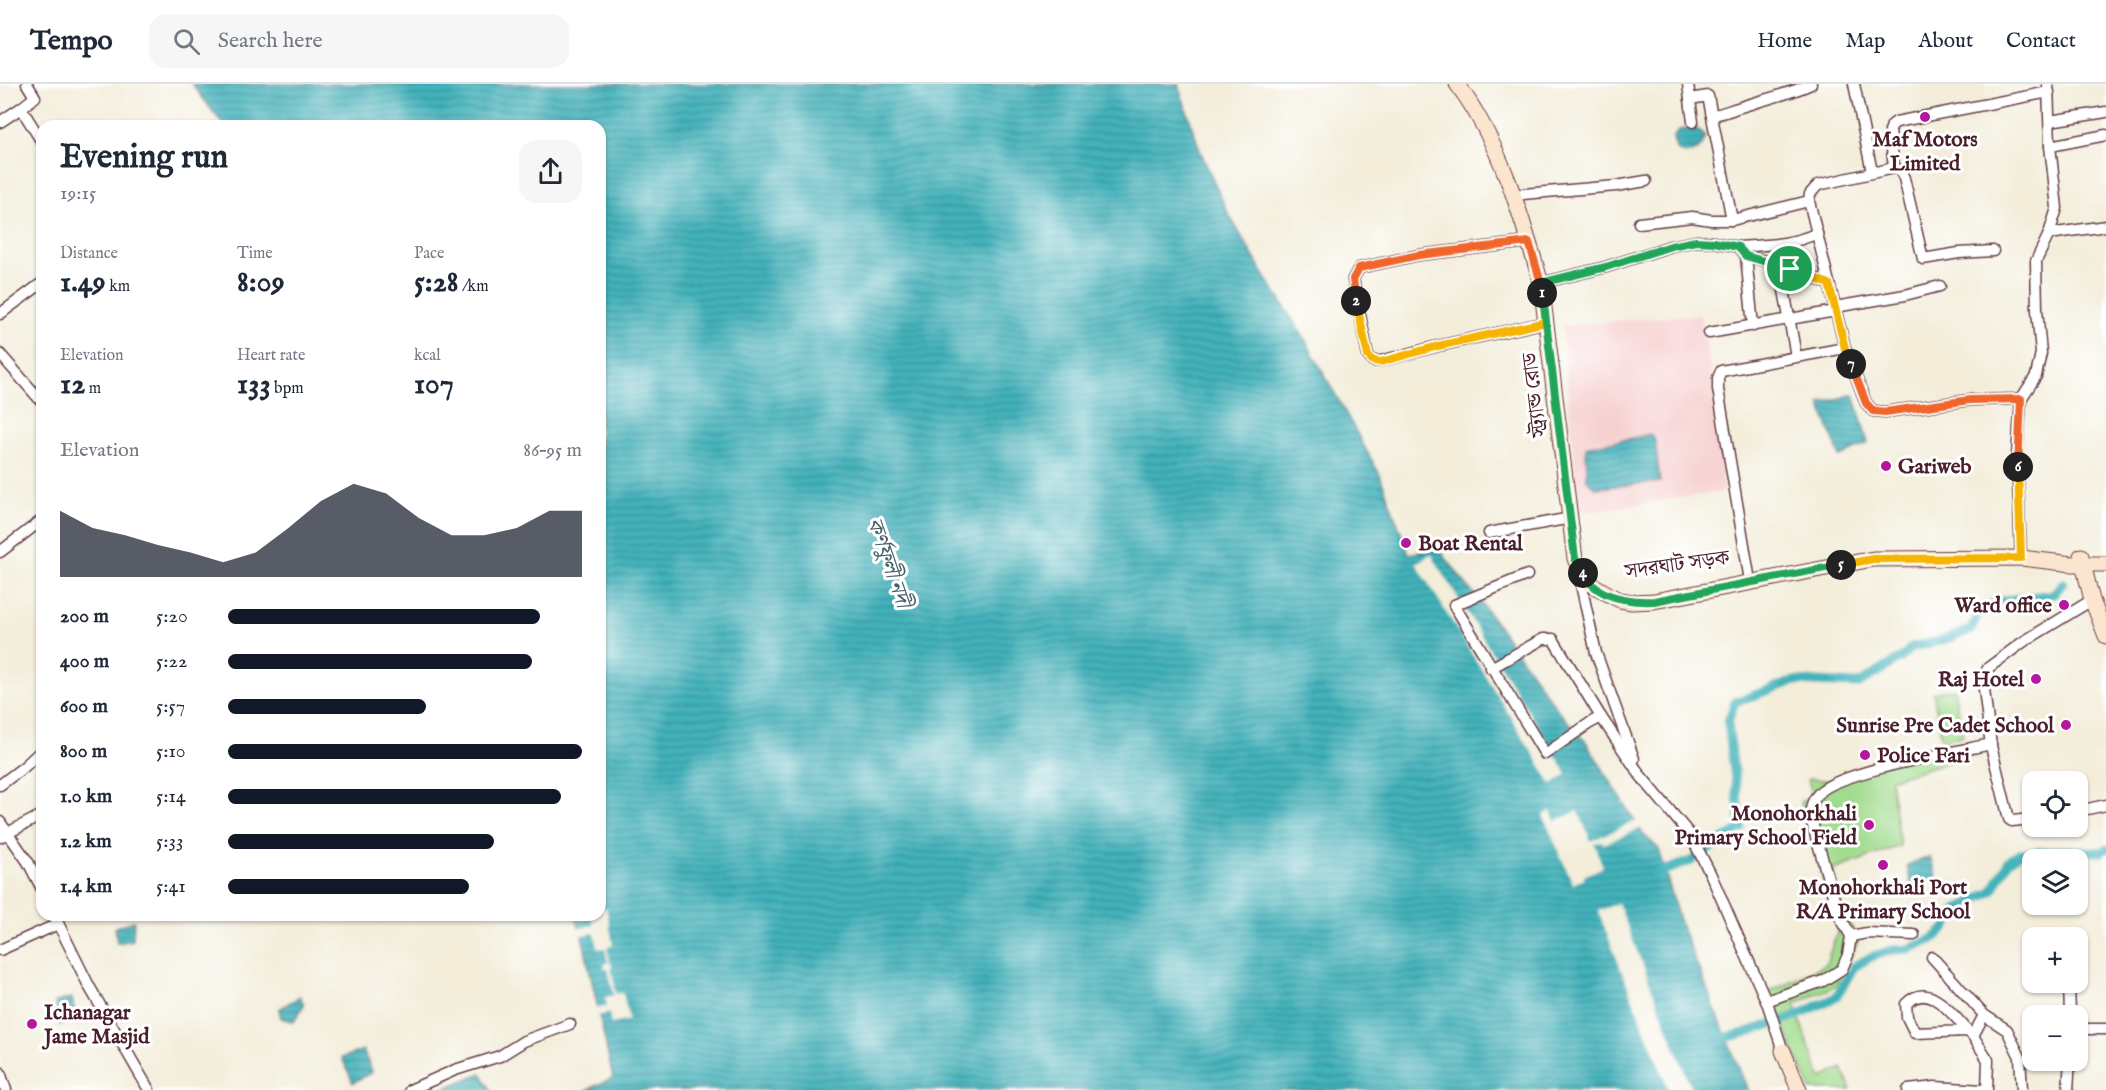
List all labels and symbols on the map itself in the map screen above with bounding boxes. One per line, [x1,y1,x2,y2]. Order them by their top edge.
marker: Maf Motors Limited [1918,110,1932,124]
place label: Maf Motors Limited [1872,127,1978,178]
pin [1764,243,1815,294]
pin: 1 [1527,278,1557,308]
pin: 2 [1341,286,1371,316]
pin: 7 [1836,349,1866,379]
street label: স্ট্র্যান্ড রোড [1517,350,1554,439]
pin: 6 [2003,452,2033,482]
place label: Gariweb [1898,454,1972,481]
marker: Gariweb [1879,459,1893,473]
water label: কর্ণফুলী নদী [860,514,918,614]
place label: Boat Rental [1418,531,1524,558]
marker: Boat Rental [1399,536,1413,550]
street label: সদরঘাট সড়ক [1622,545,1732,586]
pin: 5 [1826,550,1856,580]
pin: 4 [1568,558,1598,588]
place label: Ward office [1953,593,2052,620]
marker: Ward office [2057,598,2071,612]
place label: Raj Hotel [1938,667,2025,694]
marker: Raj Hotel [2029,672,2043,686]
place label: Sunrise Pre Cadet School [1836,713,2055,740]
marker: Sunrise Pre Cadet School [2059,718,2073,732]
place label: Police Fari [1877,743,1970,770]
marker: Police Fari [1858,748,1872,762]
place label: Monohorkhali Primary School Field [1674,801,1858,852]
marker: Monohorkhali Primary School Field [1862,818,1876,832]
marker: Monohorkhali Port R/A Primary School [1876,858,1890,872]
place label: Monohorkhali Port R/A Primary School [1796,875,1971,926]
place label: Ichanagar Jame Masjid [41,1000,150,1051]
marker: Ichanagar Jame Masjid [25,1017,39,1031]

